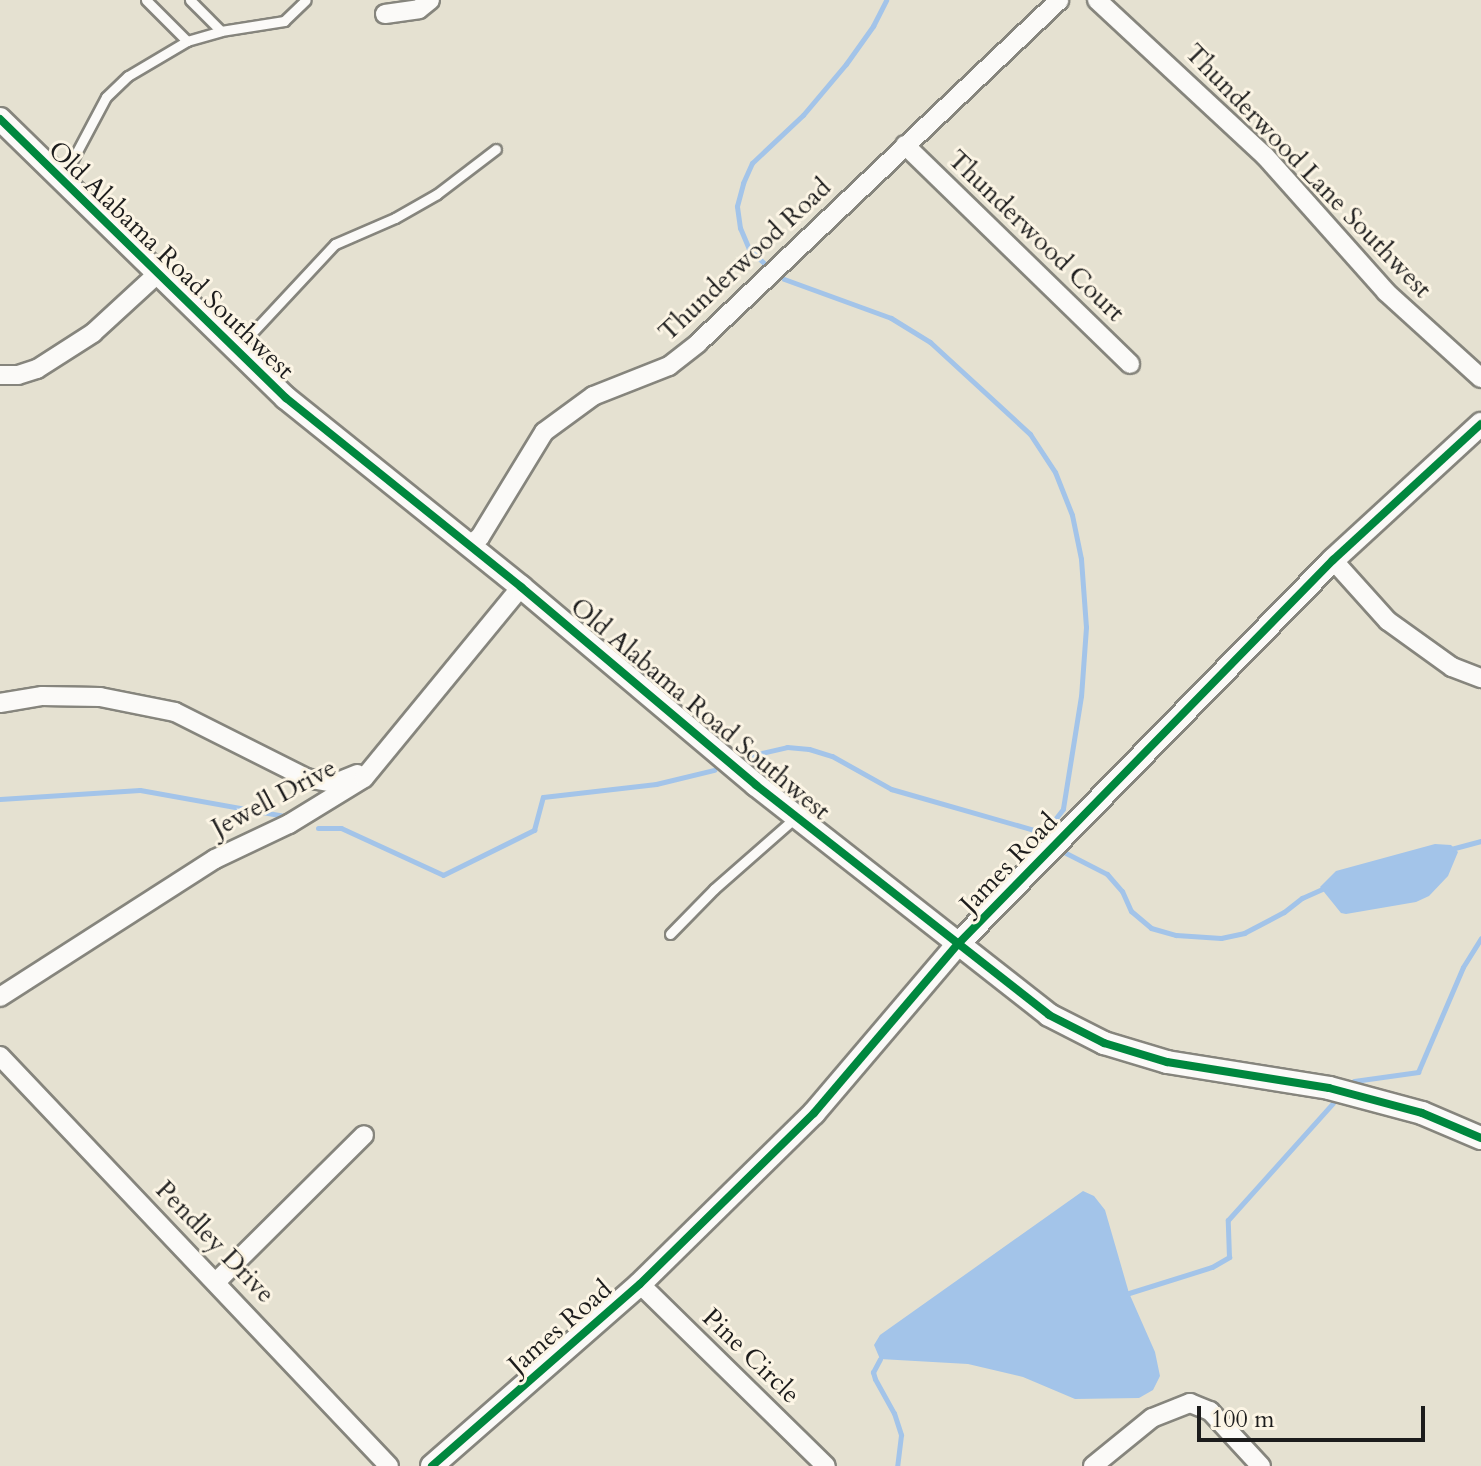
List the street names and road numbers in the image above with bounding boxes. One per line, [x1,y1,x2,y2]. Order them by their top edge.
street label: Thunderwood Lane Southwest [1178,37,1438,305]
street label: Old Alabama Road Southwest [42,134,300,386]
street label: Thunderwood Court [941,144,1131,328]
street label: Thunderwood Road [652,172,838,348]
street label: Old Alabama Road Southwest [564,591,836,827]
street label: Jewell Drive [206,752,342,844]
street label: James Road [954,807,1064,919]
street label: Pendley Drive [149,1174,281,1310]
street label: James Road [502,1274,618,1380]
street label: Pine Circle [696,1302,806,1410]

